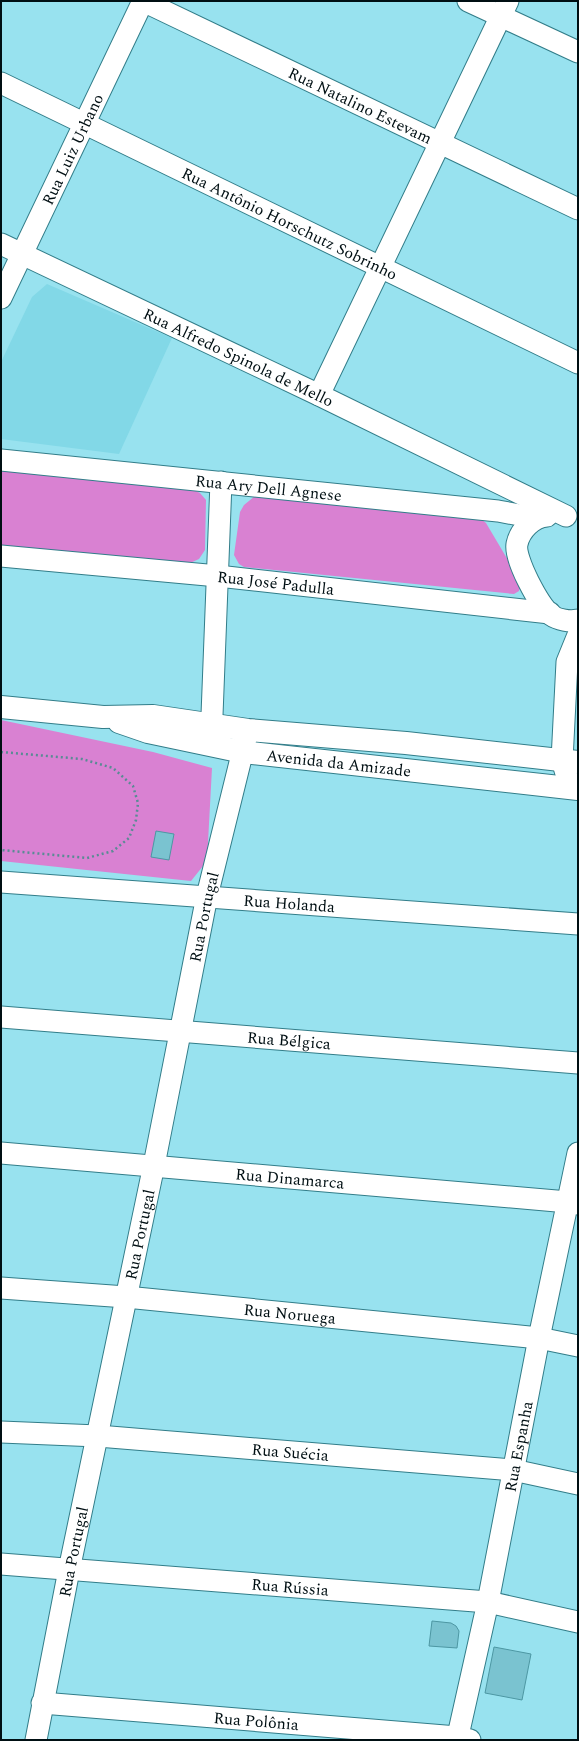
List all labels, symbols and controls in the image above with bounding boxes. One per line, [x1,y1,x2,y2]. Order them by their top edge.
street label: Rua Natalino Estevam [284,61,436,151]
street label: Rua Luiz Urbano [36,90,110,209]
street label: Rua Antônio Horschutz Sobrinho [177,161,401,287]
street label: Rua Alfredo Spinola de Mello [139,302,337,413]
street label: Rua Ary Dell Agnese [194,469,343,508]
street label: Rua José Padulla [216,565,336,602]
street label: Avenida da Amizade [265,744,412,783]
street label: Rua Portugal [183,869,226,964]
street label: Rua Holanda [243,889,336,919]
street label: Rua Bélgica [246,1026,332,1056]
street label: Rua Dinamarca [234,1162,345,1196]
street label: Rua Portugal [119,1187,162,1282]
street label: Rua Noruega [243,1298,337,1331]
street label: Rua Espanha [499,1399,540,1494]
street label: Rua Suécia [251,1438,330,1468]
street label: Rua Portugal [53,1504,95,1599]
street label: Rua Rússia [250,1573,330,1603]
street label: Rua Polônia [213,1706,300,1737]

